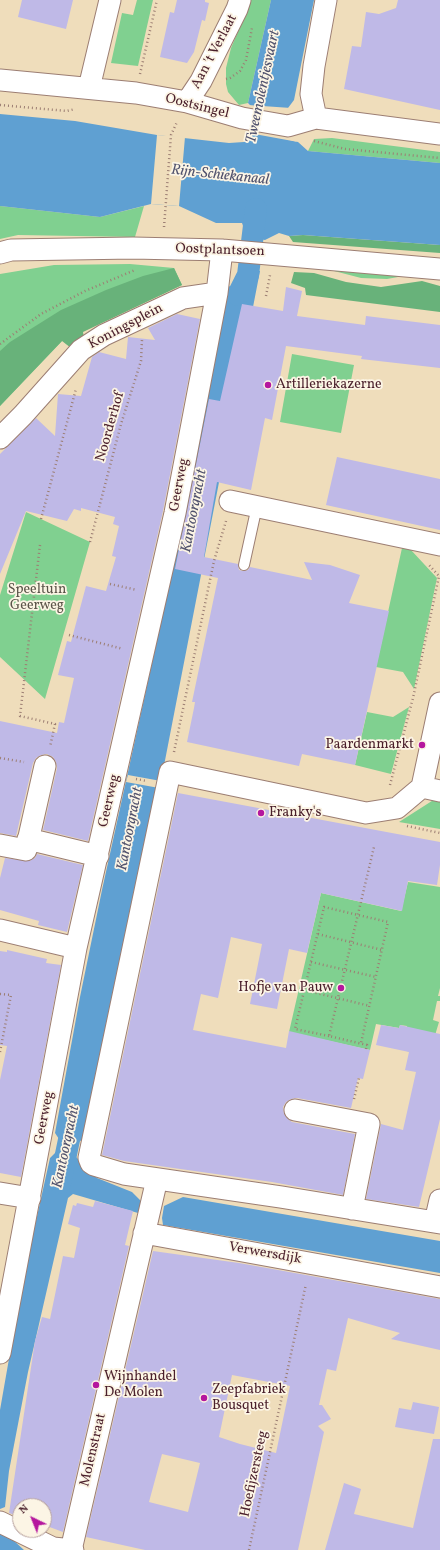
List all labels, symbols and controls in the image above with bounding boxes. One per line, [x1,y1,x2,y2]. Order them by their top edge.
street label: Aan 't Verlaat [188,12,242,92]
water label: Tweemolentjesvaart [243,29,285,145]
street label: Oostsingel [163,91,231,123]
water label: Rijn-Schiekanaal [170,162,270,190]
street label: Oostplantsoen [175,241,265,261]
street label: Koningsplein [86,300,166,354]
place label: Artilleriekazerne [276,377,382,393]
marker: Artilleriekazerne [263,380,273,390]
street label: Noorderhof [93,390,129,464]
street label: Geerweg [167,457,193,513]
water label: Kantoorgracht [178,468,212,554]
park label: Speeltuin Geerweg [8,582,66,614]
place label: Paardenmarkt [325,737,414,753]
marker: Paardenmarkt [417,740,427,750]
street label: Geerweg [96,773,124,829]
water label: Kantoorgracht [114,786,148,872]
place label: Franky's [269,805,322,821]
marker: Franky's [256,808,266,818]
place label: Hofje van Pauw [238,980,333,996]
marker: Hofje van Pauw [336,983,346,993]
street label: Geerweg [32,1090,58,1146]
water label: Kantoorgracht [49,1104,85,1190]
street label: Verwersdijk [227,1239,303,1269]
place label: Wijnhandel De Molen [104,1369,176,1402]
marker: Wijnhandel De Molen [91,1380,101,1390]
place label: Zeepfabriek Bousquet [212,1382,286,1414]
marker: Zeepfabriek Bousquet [199,1393,209,1403]
street label: Molenstraat [77,1412,111,1488]
street label: Hoefijzersteeg [238,1429,272,1519]
north arrow [12,1498,52,1538]
text: N [16,1501,32,1518]

